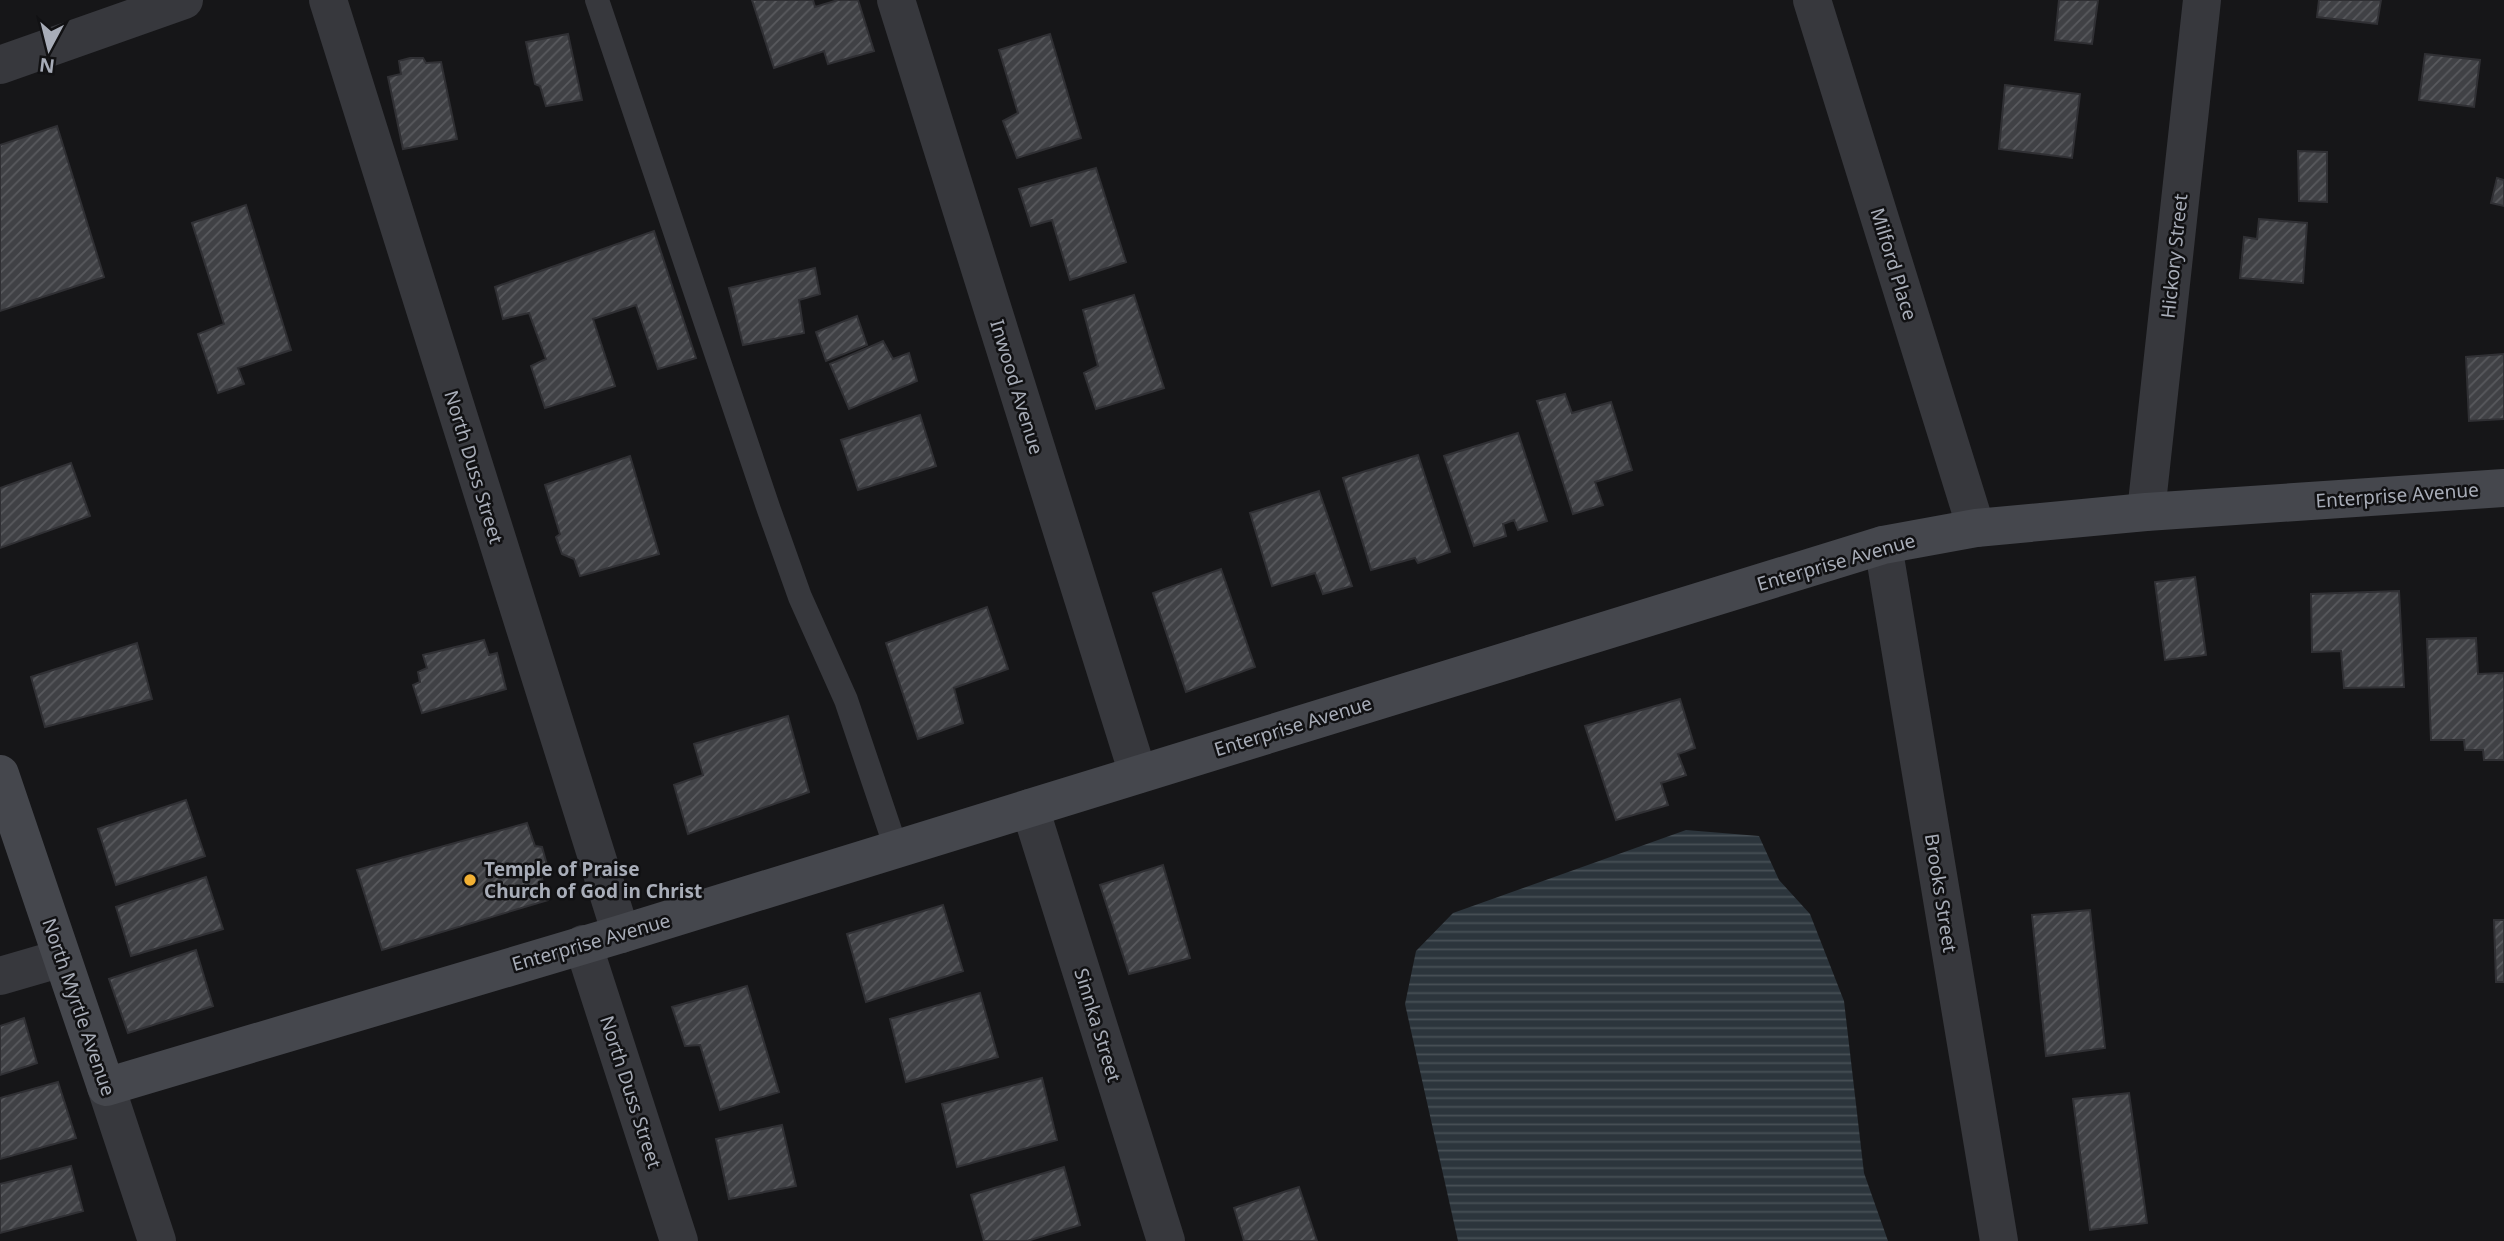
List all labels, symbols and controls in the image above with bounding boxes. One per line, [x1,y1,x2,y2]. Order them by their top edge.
north arrow [14,14,84,84]
text: N [38,52,56,80]
street label: Hickory Street [2155,192,2193,320]
street label: Milford Place [1865,205,1923,323]
street label: Inwood Avenue [984,317,1050,457]
street label: North Duss Street [438,387,510,547]
street label: Enterprise Avenue [2314,476,2480,514]
street label: Enterprise Avenue [1754,527,1918,597]
street label: Enterprise Avenue [1211,690,1375,762]
street label: Brooks Street [1919,832,1963,954]
place label: Temple of Praise Church of God in Christ [484,856,702,904]
marker: Temple of Praise Church of God in Christ [462,872,478,888]
street label: Enterprise Avenue [509,907,673,977]
street label: North Myrtle Avenue [36,915,122,1099]
street label: Sinnka Street [1068,965,1128,1085]
street label: North Duss Street [594,1012,668,1172]

